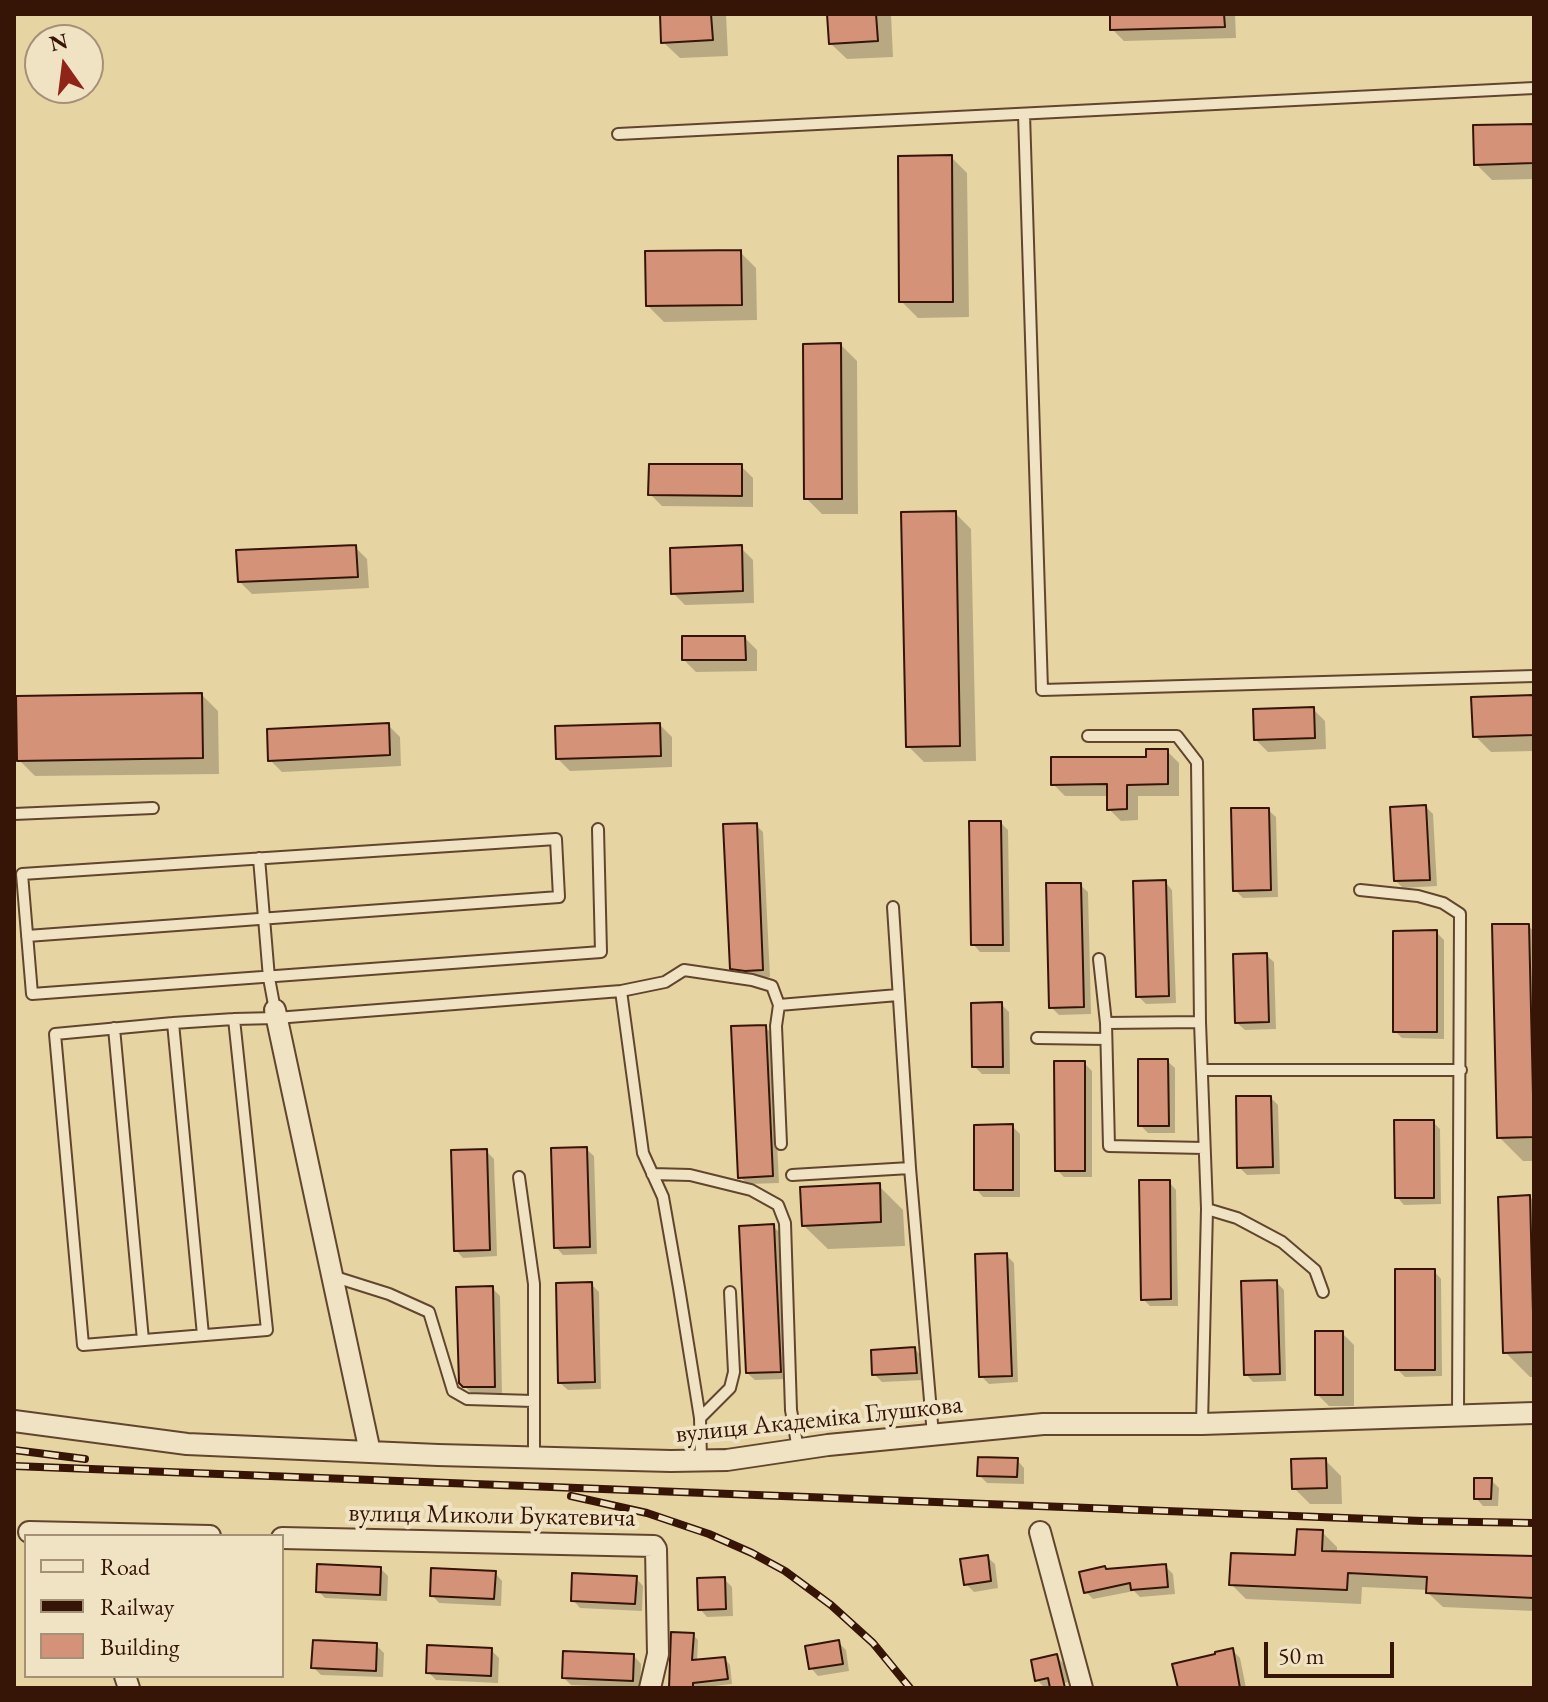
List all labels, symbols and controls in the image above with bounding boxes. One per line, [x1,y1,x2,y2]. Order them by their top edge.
north arrow [24,24,104,104]
text: N [46,26,71,58]
street label: вулиця Академіка Глушкова [674,1389,964,1451]
street label: вулиця Миколи Букатевича [348,1498,636,1534]
legend [24,1534,284,1678]
text: Road [100,1551,150,1582]
text: Railway [100,1591,174,1622]
scale bar [1268,1626,1398,1676]
text: Building [100,1631,180,1662]
text: 50 m [1278,1640,1325,1671]

